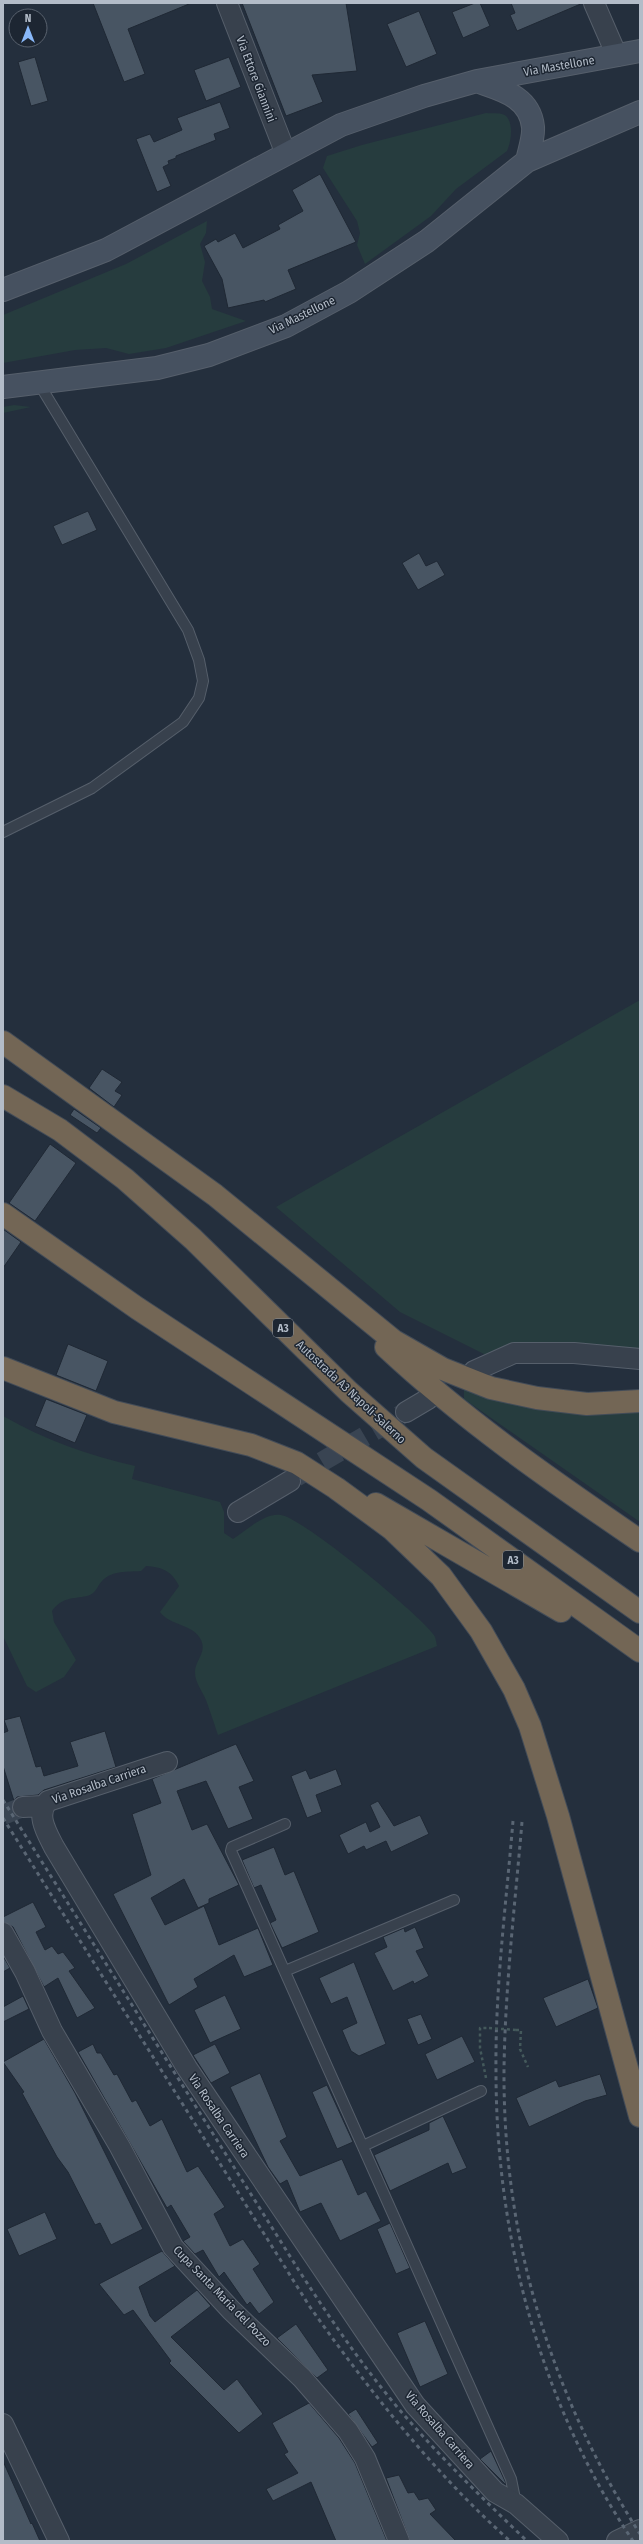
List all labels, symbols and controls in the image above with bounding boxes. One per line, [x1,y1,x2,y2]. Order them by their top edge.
north arrow [8,8,48,48]
text: N [25,12,31,25]
street label: Via Ettore Giannini [233,34,279,124]
street label: Via Mastellone [522,53,596,79]
street label: Via Mastellone [267,293,337,337]
road number: A3 [273,1319,293,1337]
street label: Autostrada A3 Napoli-Salerno [293,1338,409,1446]
road number: A3 [503,1551,523,1569]
street label: Via Rosalba Carriera [50,1761,148,1807]
street label: Via Rosalba Carriera [186,2071,252,2161]
street label: Cupa Santa Maria del Pozzo [170,2243,274,2349]
street label: Via Rosalba Carriera [402,2388,478,2472]

